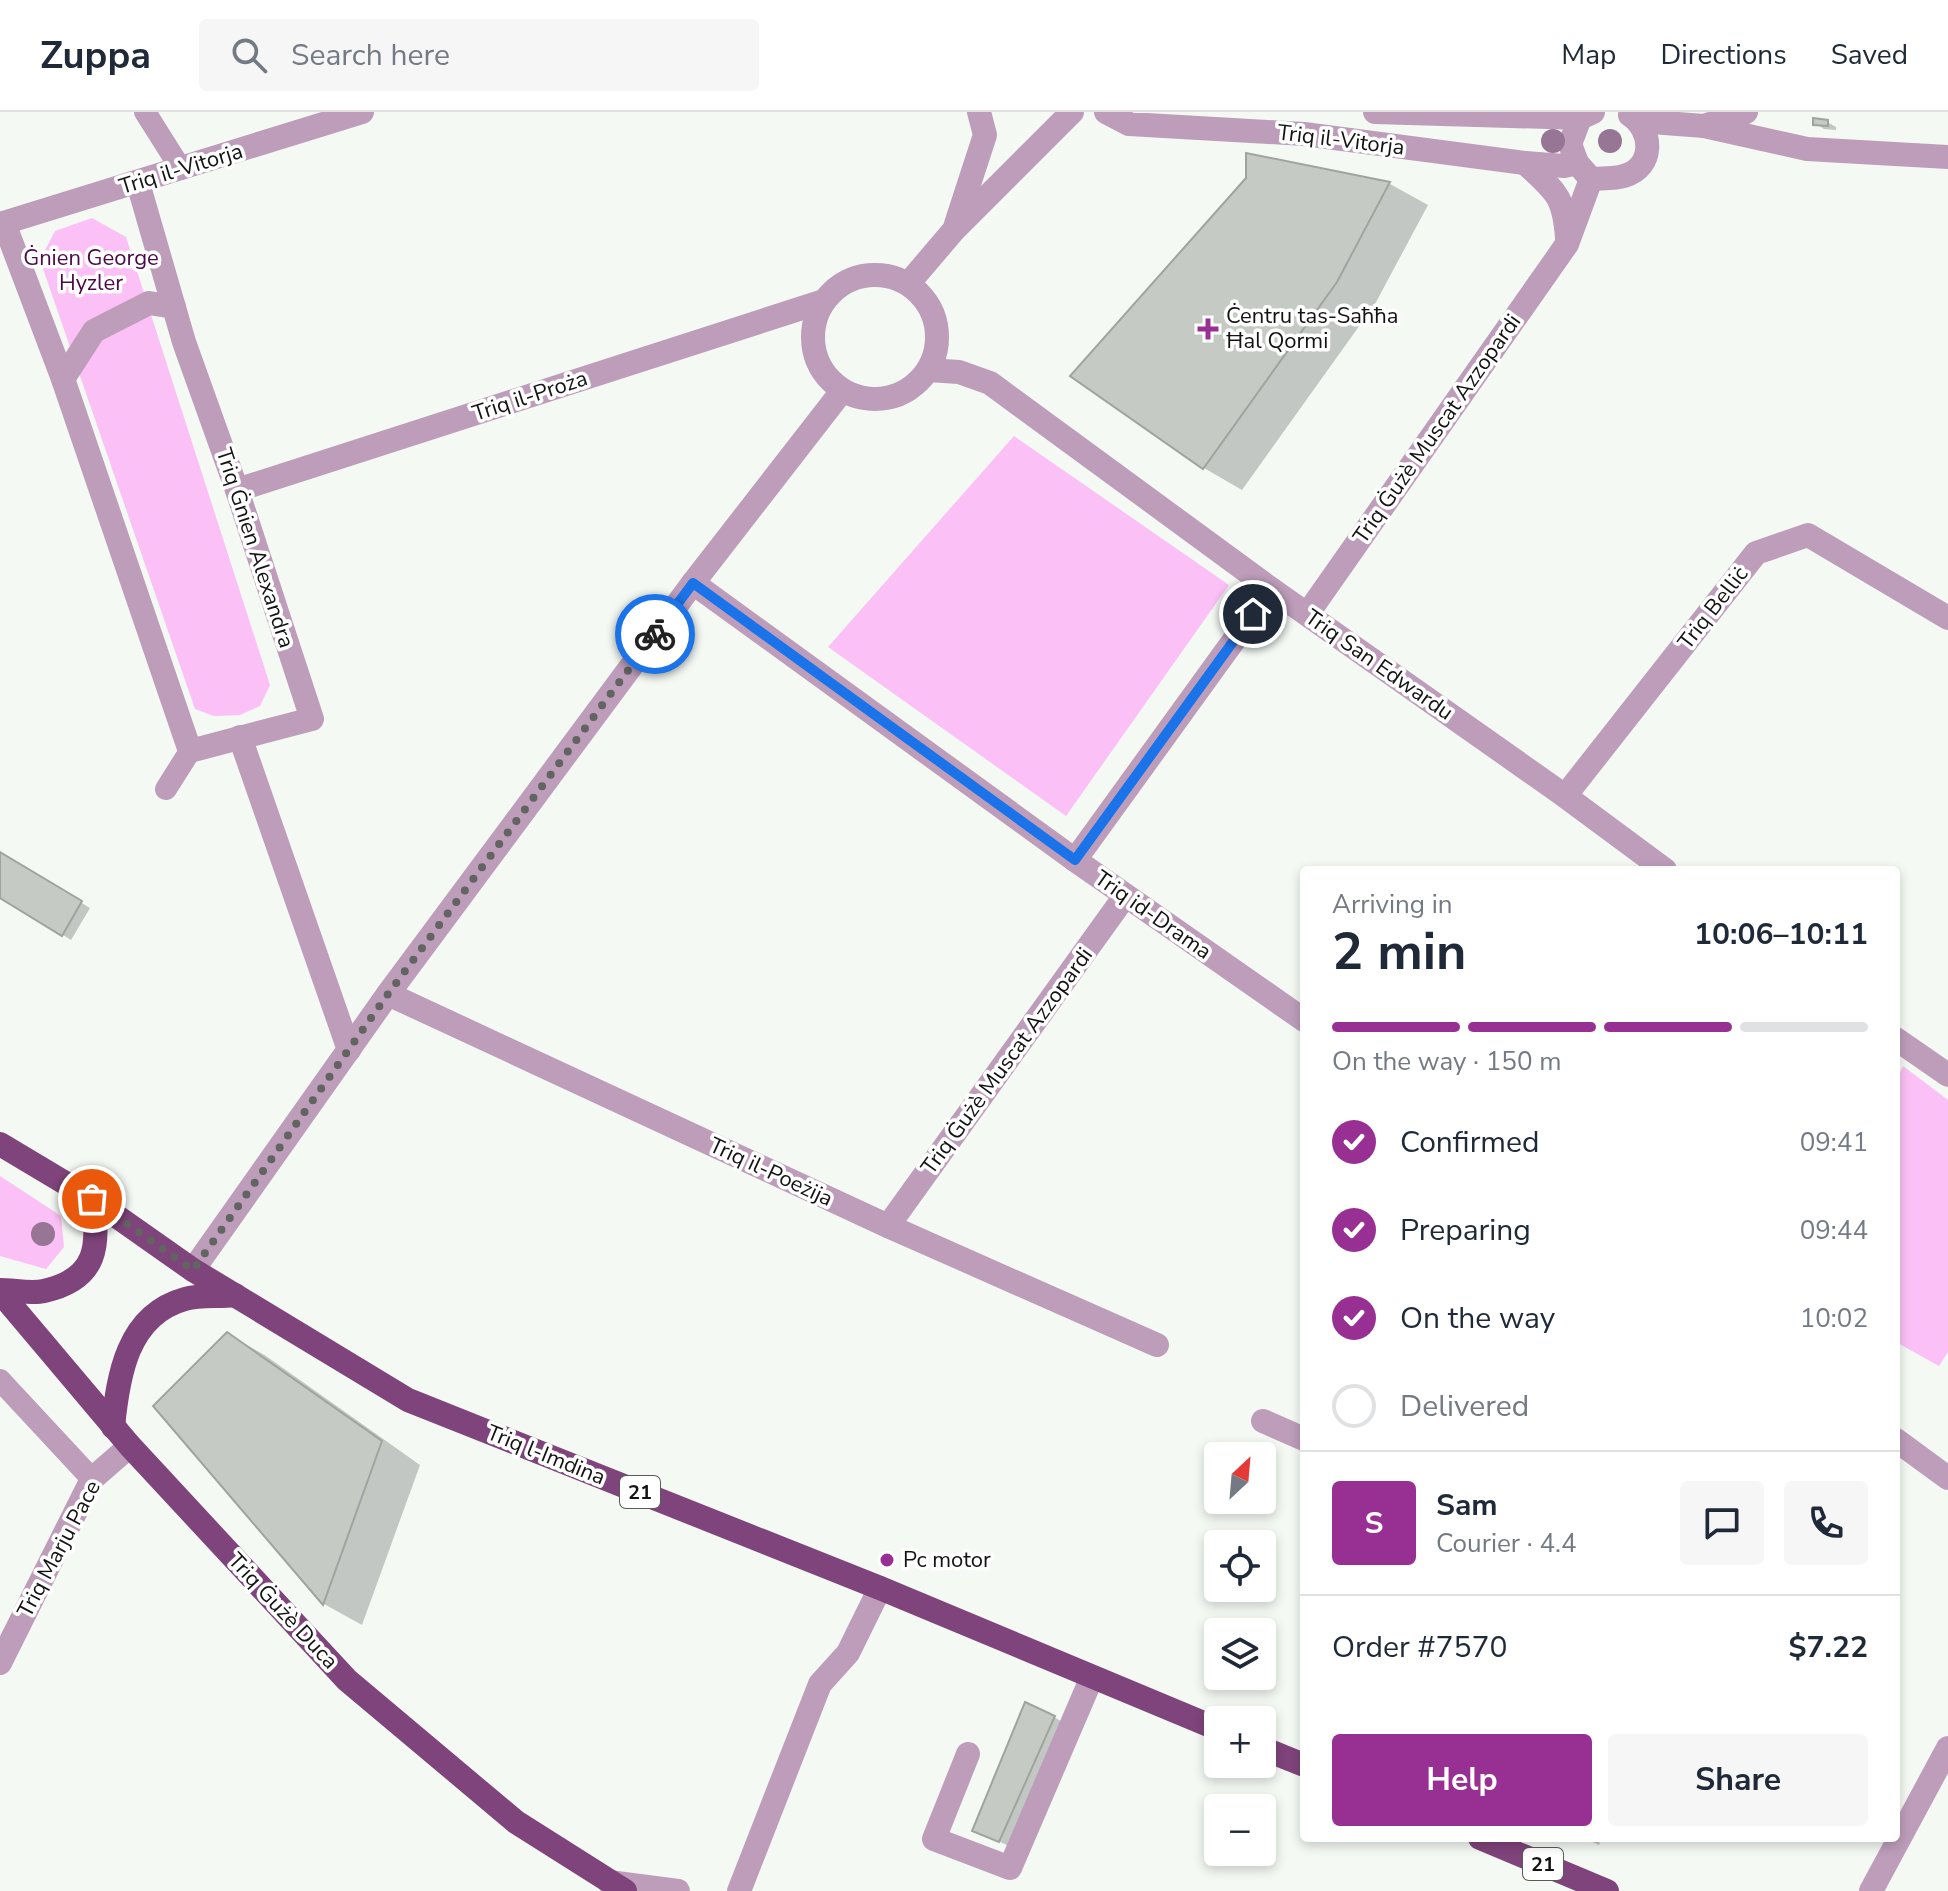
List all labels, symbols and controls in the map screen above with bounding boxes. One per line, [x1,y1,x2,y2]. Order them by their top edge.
search box [199,19,759,91]
text: Zuppa [40,30,151,81]
icon: search [227,33,271,77]
text: Search here [291,35,450,76]
text: Map [1561,36,1616,74]
text: Directions [1660,36,1787,74]
text: Saved [1831,36,1908,74]
street label: Triq il-Vitorja [1276,117,1406,163]
street label: Triq il-Vitorja [116,136,246,202]
park label: Ġnien George Hyzler [23,243,159,298]
place label: Ċentru tas-Saħħa Ħal Qormi [1226,301,1398,356]
street label: Triq Ġużè Muscat Azzopardi [1346,308,1528,550]
marker: Ċentru tas-Saħħa Ħal Qormi [1197,318,1219,340]
street label: Triq il-Proża [469,363,591,429]
street label: Triq Ġnien Alexandra [209,444,301,652]
street label: Triq Belliċ [1671,560,1755,656]
pin [1219,580,1287,648]
icon: home [1231,592,1275,636]
courier [615,594,695,674]
street label: Triq San Edwardu [1299,603,1459,727]
icon: bike [633,612,677,656]
street label: Triq id-Drama [1088,864,1218,966]
text: Arriving in [1332,887,1453,922]
text: 10:06–10:11 [1694,914,1868,955]
text: 2 min [1332,916,1467,987]
street label: Triq Ġużè Muscat Azzopardi [914,941,1100,1181]
text: On the way · 150 m [1332,1044,1561,1079]
icon: check [1332,1120,1376,1164]
text: Confirmed [1400,1122,1540,1163]
text: 09:41 [1800,1125,1868,1160]
street label: Triq il-Poeżija [704,1130,838,1214]
pin [58,1165,126,1233]
icon: bag [70,1177,114,1221]
icon: check [1332,1208,1376,1252]
text: Preparing [1400,1210,1531,1251]
text: 09:44 [1800,1213,1868,1248]
icon: check [1332,1296,1376,1340]
text: On the way [1400,1298,1555,1339]
text: 10:02 [1800,1301,1868,1336]
text: Delivered [1400,1386,1529,1427]
street label: Triq l-Imdina [482,1418,610,1492]
north arrow [1204,1442,1276,1514]
map controls [1204,1442,1276,1866]
street label: Triq Marju Pace [10,1475,108,1623]
road number: 21 [620,1476,660,1508]
button: chat [1680,1481,1764,1565]
button: phone [1784,1481,1868,1565]
text: Sam [1436,1485,1498,1526]
text: S [1365,1503,1383,1544]
text: Courier · 4.4 [1436,1526,1577,1561]
button: locate [1204,1530,1276,1602]
place label: Pc motor [903,1545,991,1575]
street label: Triq Ġużè Duca [221,1546,345,1676]
marker: Pc motor [878,1551,896,1569]
button: layers [1204,1618,1276,1690]
text: Order #7570 [1332,1627,1507,1668]
text: $7.22 [1789,1627,1868,1668]
button: + [1204,1706,1276,1778]
button: Help [1332,1734,1592,1826]
button: Share [1608,1734,1868,1826]
button: − [1204,1794,1276,1866]
road number: 21 [1523,1848,1563,1880]

